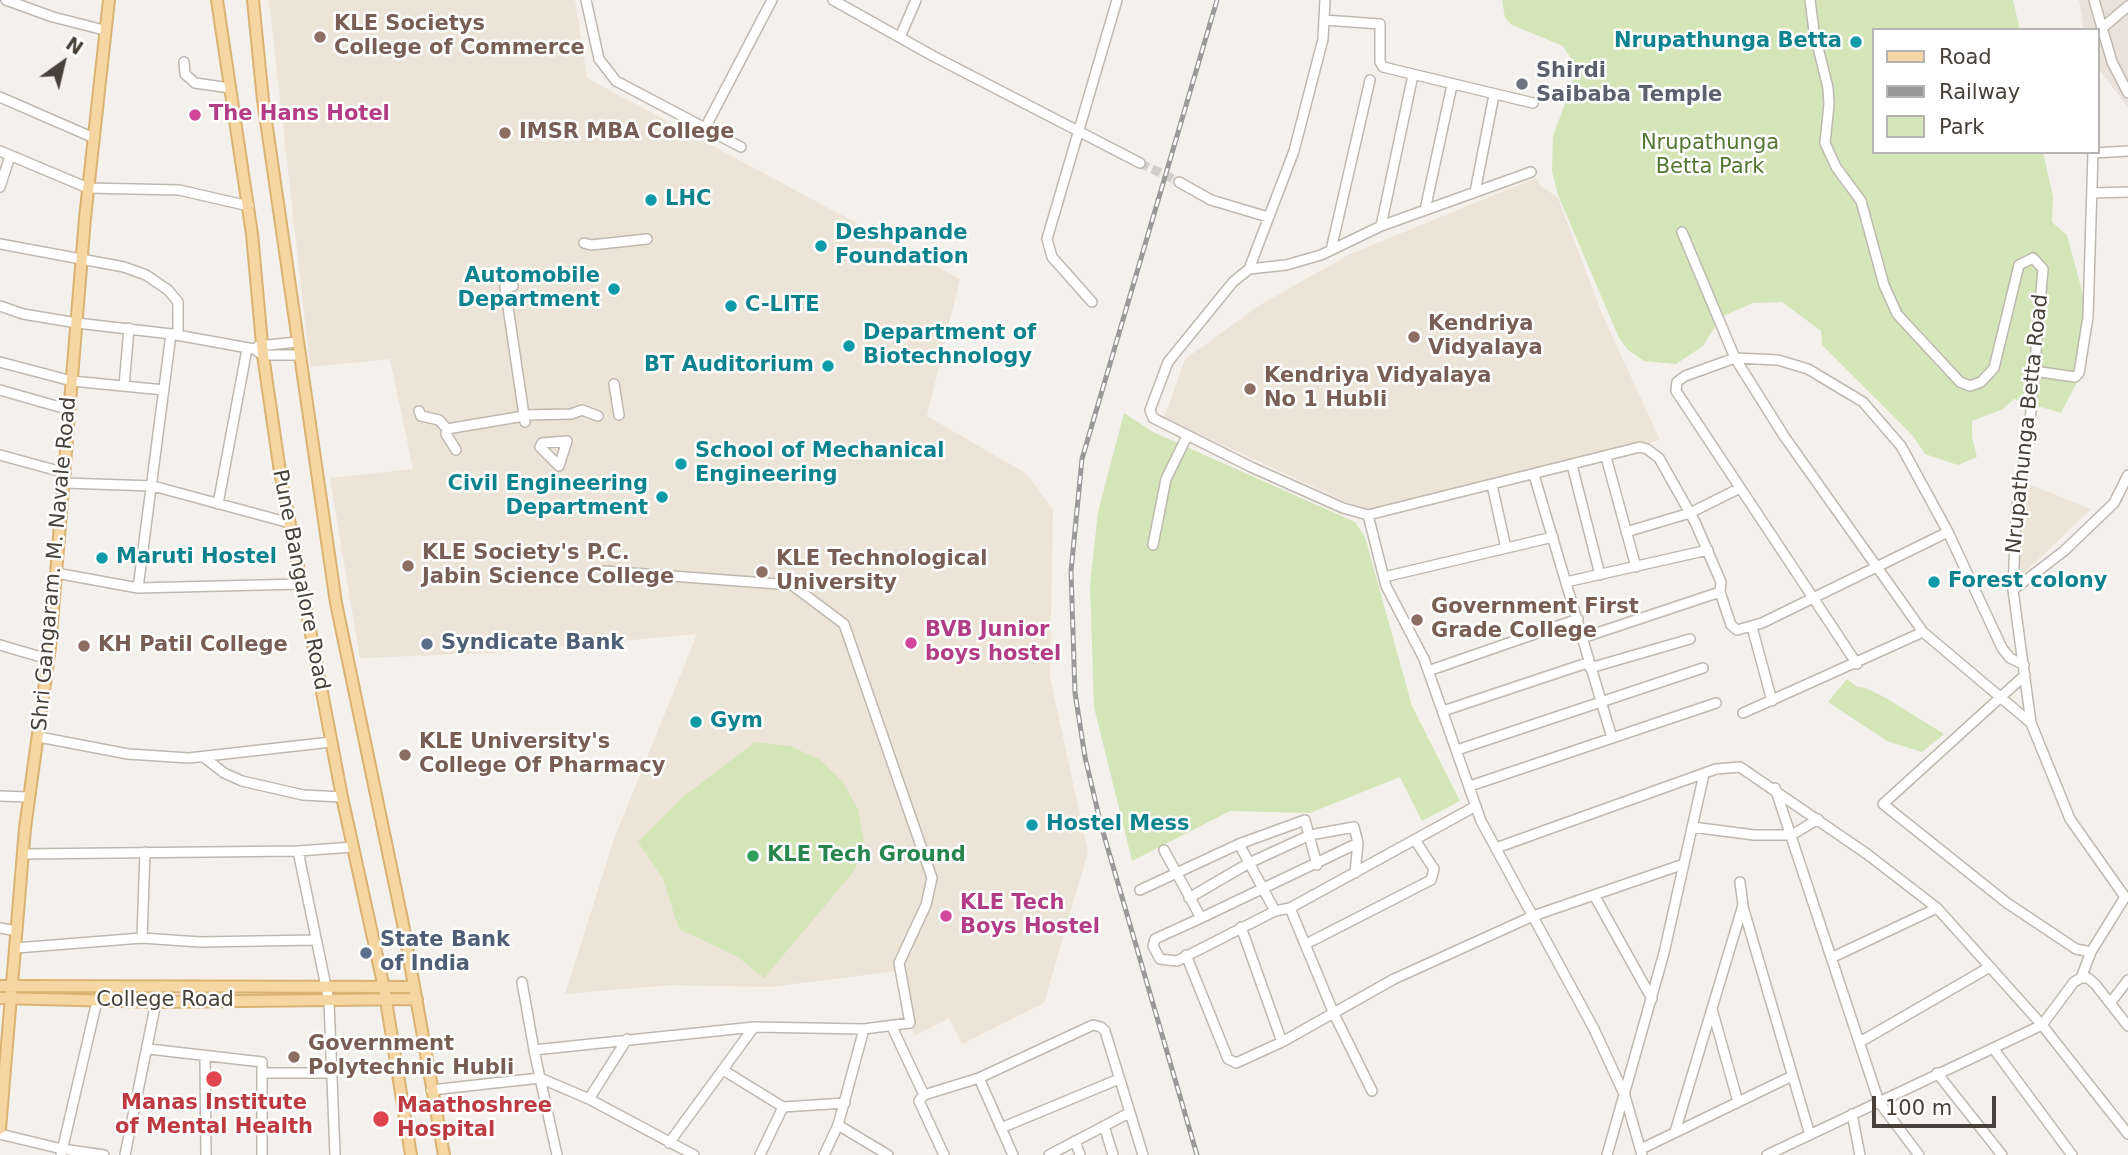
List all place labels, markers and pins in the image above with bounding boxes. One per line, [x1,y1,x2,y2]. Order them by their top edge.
place label: KLE Societys College of Commerce [334,12,585,62]
marker: KLE Societys College of Commerce [312,29,328,45]
place label: Nrupathunga Betta [1614,29,1842,55]
marker: Nrupathunga Betta [1848,34,1864,50]
place label: Shirdi Saibaba Temple [1536,59,1722,109]
marker: Shirdi Saibaba Temple [1514,76,1530,92]
place label: The Hans Hotel [209,102,390,128]
marker: The Hans Hotel [187,107,203,123]
place label: IMSR MBA College [519,120,735,146]
marker: IMSR MBA College [497,125,513,141]
place label: LHC [665,187,711,213]
marker: LHC [643,192,659,208]
place label: Deshpande Foundation [835,221,969,271]
marker: Deshpande Foundation [813,238,829,254]
place label: Automobile Department [458,264,600,314]
marker: Automobile Department [606,281,622,297]
place label: C-LITE [745,293,819,319]
marker: C-LITE [723,298,739,314]
place label: Kendriya Vidyalaya [1428,312,1543,362]
place label: Department of Biotechnology [863,321,1036,371]
marker: Kendriya Vidyalaya [1406,329,1422,345]
marker: Department of Biotechnology [841,338,857,354]
place label: BT Auditorium [644,353,814,379]
marker: BT Auditorium [820,358,836,374]
place label: Kendriya Vidyalaya No 1 Hubli [1264,364,1491,414]
marker: Kendriya Vidyalaya No 1 Hubli [1242,381,1258,397]
place label: School of Mechanical Engineering [695,439,944,489]
marker: School of Mechanical Engineering [673,456,689,472]
place label: Civil Engineering Department [447,472,648,522]
marker: Civil Engineering Department [654,489,670,505]
place label: KLE Society's P.C. Jabin Science College [422,541,674,591]
place label: Maruti Hostel [116,545,277,571]
place label: KLE Technological University [776,547,988,597]
marker: Maruti Hostel [94,550,110,566]
marker: KLE Society's P.C. Jabin Science College [400,558,416,574]
marker: KLE Technological University [754,564,770,580]
place label: Forest colony [1948,569,2108,595]
marker: Forest colony [1926,574,1942,590]
place label: Government First Grade College [1431,595,1639,645]
marker: Government First Grade College [1409,612,1425,628]
place label: BVB Junior boys hostel [925,618,1061,668]
place label: Syndicate Bank [441,631,624,657]
place label: KH Patil College [98,633,288,659]
marker: BVB Junior boys hostel [903,635,919,651]
marker: Syndicate Bank [419,636,435,652]
marker: KH Patil College [76,638,92,654]
place label: Gym [710,709,763,735]
marker: Gym [688,714,704,730]
place label: KLE University's College Of Pharmacy [419,730,665,780]
marker: KLE University's College Of Pharmacy [397,747,413,763]
place label: Hostel Mess [1046,812,1189,838]
marker: Hostel Mess [1024,817,1040,833]
place label: KLE Tech Ground [767,843,966,869]
marker: KLE Tech Ground [745,848,761,864]
place label: KLE Tech Boys Hostel [960,891,1100,941]
marker: KLE Tech Boys Hostel [938,908,954,924]
place label: State Bank of India [380,928,510,978]
marker: State Bank of India [358,945,374,961]
place label: Government Polytechnic Hubli [308,1032,514,1082]
marker: Government Polytechnic Hubli [286,1049,302,1065]
marker: Manas Institute of Mental Health [204,1069,224,1089]
place label: Manas Institute of Mental Health [115,1091,313,1141]
place label: Maathoshree Hospital [397,1094,552,1144]
marker: Maathoshree Hospital [371,1109,391,1129]

